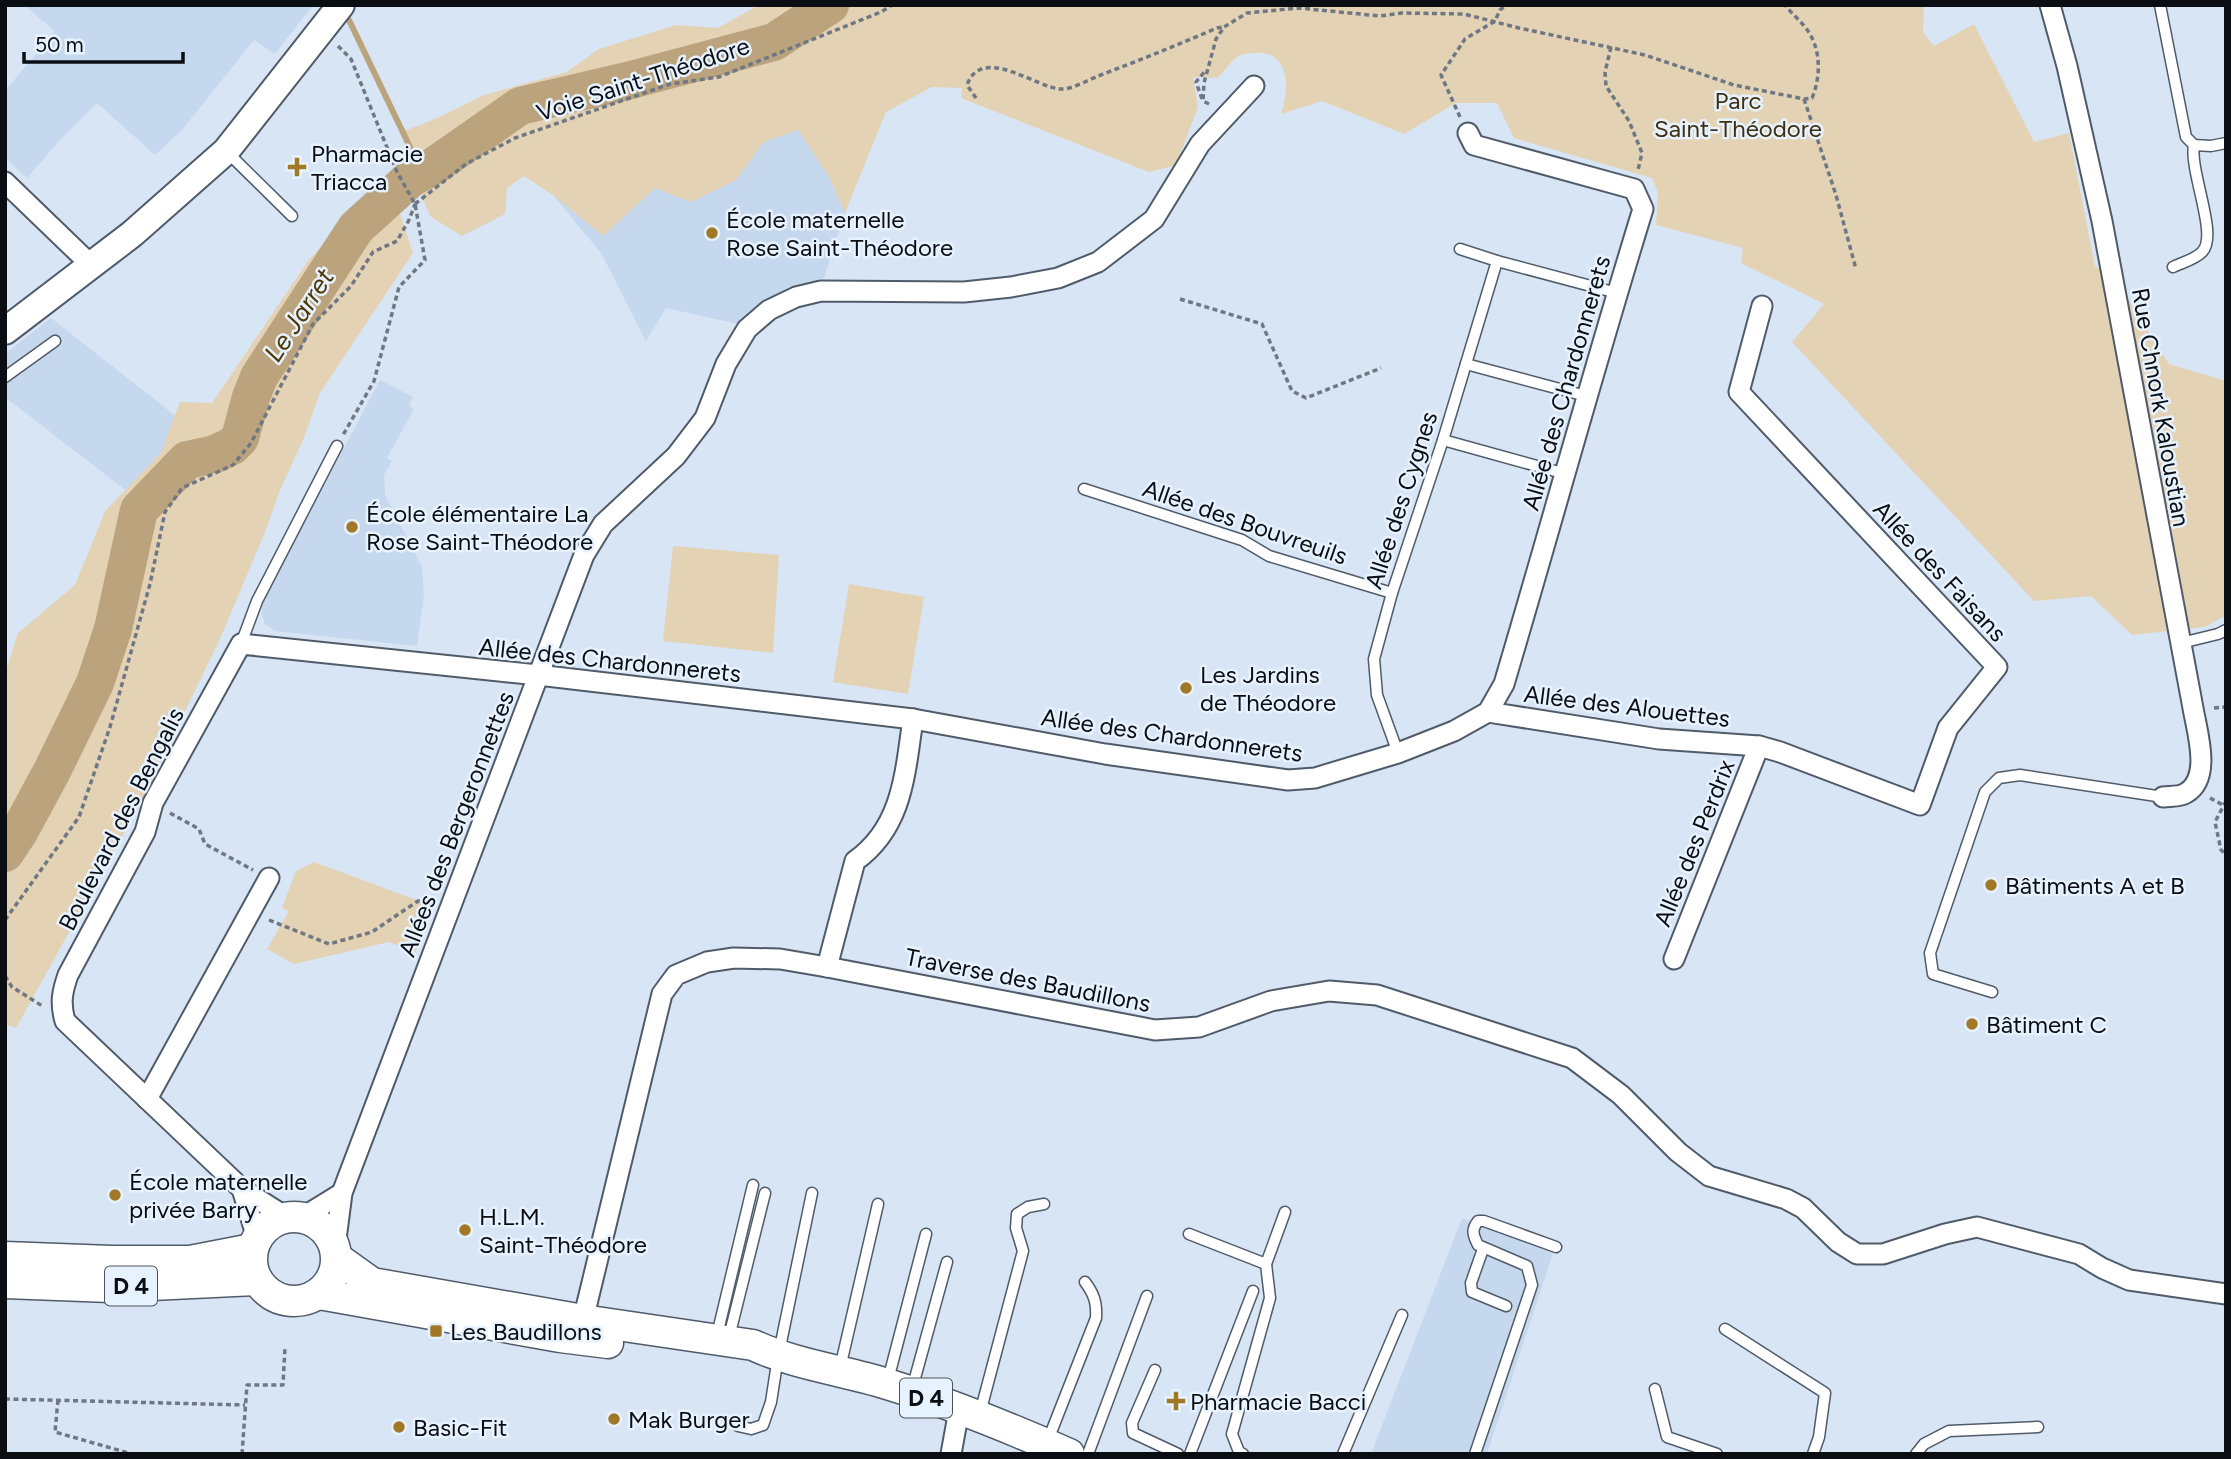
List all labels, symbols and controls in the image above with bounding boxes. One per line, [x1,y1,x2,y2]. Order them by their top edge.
scale bar [24,21,184,65]
street label: Voie Saint-Théodore [533,31,753,127]
text: 50 m [35,32,84,57]
park label: Parc Saint-Théodore [1654,86,1822,143]
place label: Pharmacie Triacca [311,139,423,196]
marker: Pharmacie Triacca [289,159,305,175]
place label: École maternelle Rose Saint-Théodore [726,205,953,262]
marker: École maternelle Rose Saint-Théodore [704,225,720,241]
street label: Allée des Chardonnerets [1516,252,1616,514]
water label: Le Jarret [257,262,341,368]
street label: Rue Chnork Kaloustian [2126,285,2196,529]
street label: Allée des Cygnes [1359,408,1443,592]
street label: Allée des Bouvreuils [1139,473,1351,571]
street label: Allée des Faisans [1867,495,2013,647]
place label: École élémentaire La Rose Saint-Théodore [366,499,593,556]
marker: École élémentaire La Rose Saint-Théodore [344,519,360,535]
street label: Allée des Chardonnerets [477,632,743,688]
place label: Les Jardins de Théodore [1200,660,1336,717]
street label: Allée des Alouettes [1522,679,1732,733]
marker: Les Jardins de Théodore [1178,680,1194,696]
street label: Allées des Bergeronnettes [392,687,520,961]
street label: Allée des Chardonnerets [1039,702,1305,768]
street label: Boulevard des Bengalis [52,703,190,935]
street label: Allée des Perdrix [1647,755,1741,931]
place label: Bâtiments A et B [2005,871,2185,900]
marker: Bâtiments A et B [1983,877,1999,893]
street label: Traverse des Baudillons [903,942,1153,1018]
place label: Bâtiment C [1986,1010,2107,1039]
marker: Bâtiment C [1964,1016,1980,1032]
place label: École maternelle privée Barry [129,1167,307,1224]
marker: École maternelle privée Barry [107,1187,123,1203]
place label: H.L.M. Saint-Théodore [479,1202,647,1259]
marker: H.L.M. Saint-Théodore [457,1222,473,1238]
road number: D 4 [105,1266,157,1306]
place label: Les Baudillons [450,1317,602,1346]
marker: Les Baudillons [428,1323,444,1339]
road number: D 4 [900,1378,952,1418]
place label: Pharmacie Bacci [1190,1387,1366,1416]
marker: Pharmacie Bacci [1168,1393,1184,1409]
place label: Mak Burger [628,1405,750,1434]
marker: Mak Burger [606,1411,622,1427]
place label: Basic-Fit [413,1413,507,1442]
marker: Basic-Fit [391,1419,407,1435]

